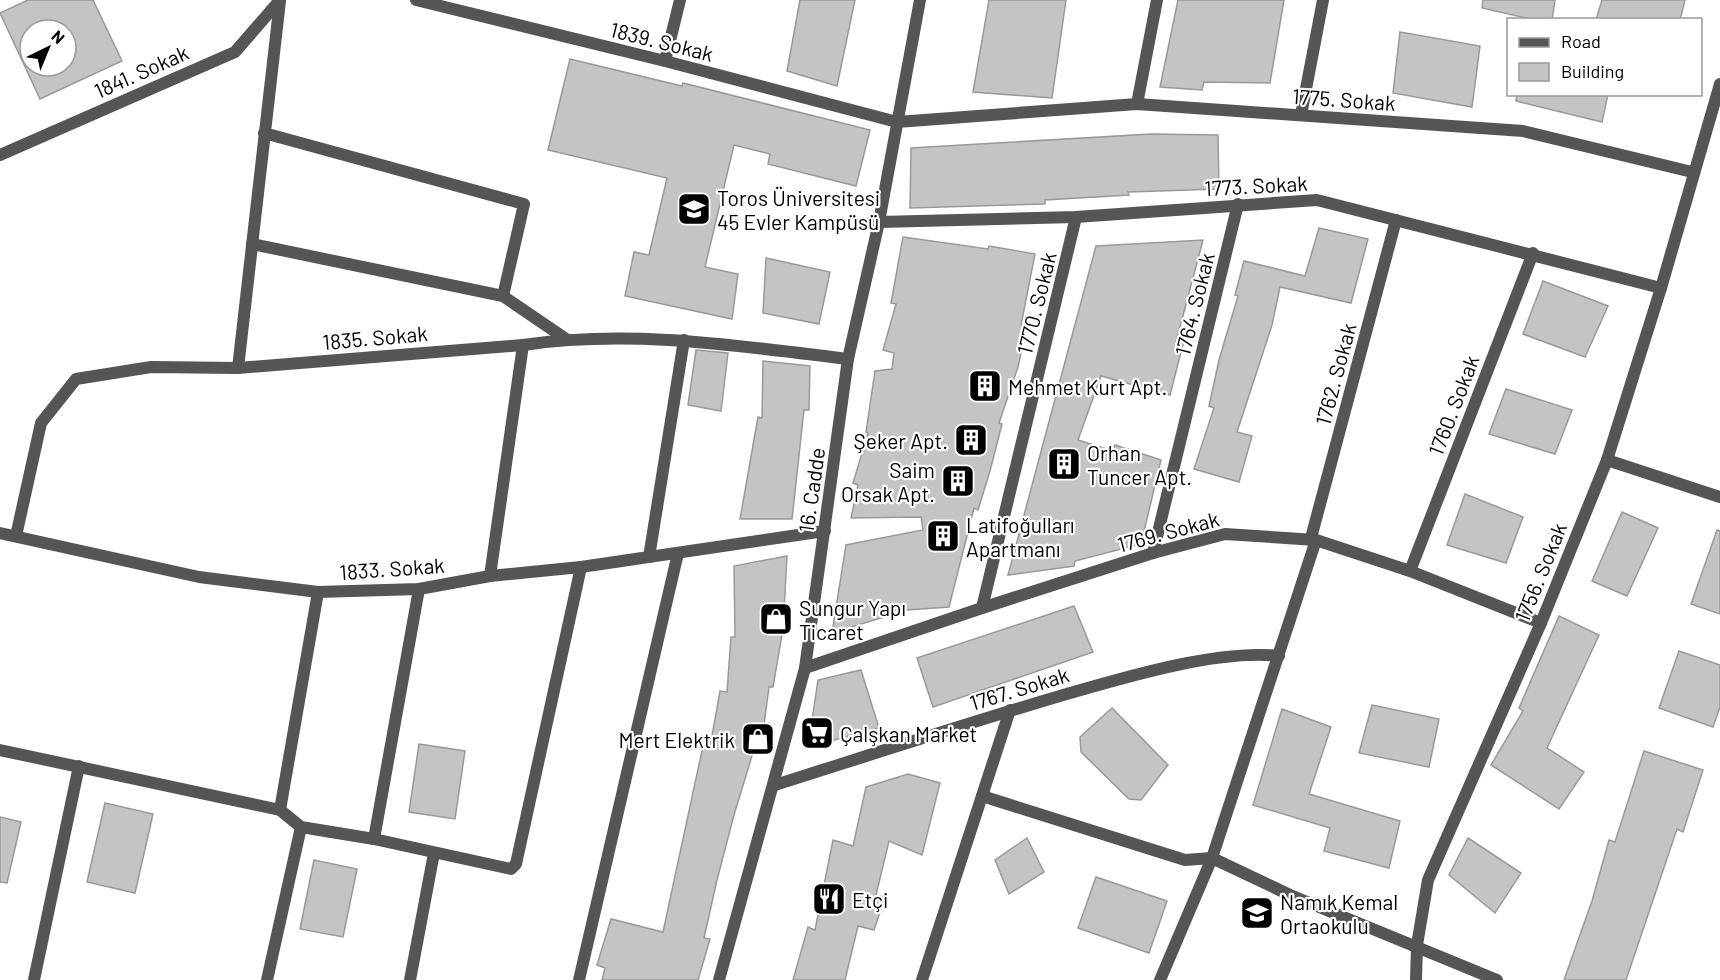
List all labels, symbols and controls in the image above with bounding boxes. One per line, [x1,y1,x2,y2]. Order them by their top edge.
street label: 1839. Sokak [608,16,716,66]
north arrow [18,18,78,78]
legend [1507,18,1702,96]
text: N [48,26,69,47]
text: Road [1561,30,1601,52]
street label: 1841. Sokak [90,39,192,103]
text: Building [1561,60,1624,82]
street label: 1775. Sokak [1292,83,1396,115]
street label: 1773. Sokak [1204,170,1308,200]
place label: Toros Üniversitesi 45 Evler Kampüsü [717,185,880,234]
school or university icon: Toros Üniversitesi 45 Evler Kampüsü [676,191,712,227]
street label: 1770. Sokak [1011,249,1061,357]
street label: 1764. Sokak [1169,250,1219,358]
street label: 1835. Sokak [321,320,429,354]
street label: 1762. Sokak [1309,320,1361,428]
street label: 1760. Sokak [1422,351,1484,459]
building icon: Mehmet Kurt Apt. [967,368,1003,404]
place label: Mehmet Kurt Apt. [1008,374,1167,399]
building icon: Şeker Apt. [953,422,989,458]
place label: Şeker Apt. [854,428,948,453]
place label: Orhan Tuncer Apt. [1087,440,1192,489]
street label: 16. Cadde [793,446,829,534]
building icon: Orhan Tuncer Apt. [1046,446,1082,482]
place label: Saim Orsak Apt. [841,457,935,506]
building icon: Saim Orsak Apt. [940,463,976,499]
street label: 1769. Sokak [1114,505,1222,557]
place label: Latifoğulları Apartmanı [966,512,1075,561]
building icon: Latifoğulları Apartmanı [925,518,961,554]
street label: 1756. Sokak [1509,519,1571,625]
street label: 1833. Sokak [339,552,445,584]
place label: Sungur Yapı Ticaret [799,595,906,644]
shop icon: Sungur Yapı Ticaret [758,601,794,637]
street label: 1767. Sokak [966,661,1072,715]
supermarket icon: Çalşkan Market [799,715,835,751]
shop icon: Mert Elektrik [740,721,776,757]
place label: Çalşkan Market [840,721,977,746]
place label: Mert Elektrik [619,727,735,752]
restaurant icon: Etçi [811,881,847,917]
place label: Etçi [852,887,888,912]
place label: Namık Kemal Ortaokulu [1280,889,1398,938]
school or university icon: Namık Kemal Ortaokulu [1239,895,1275,931]

